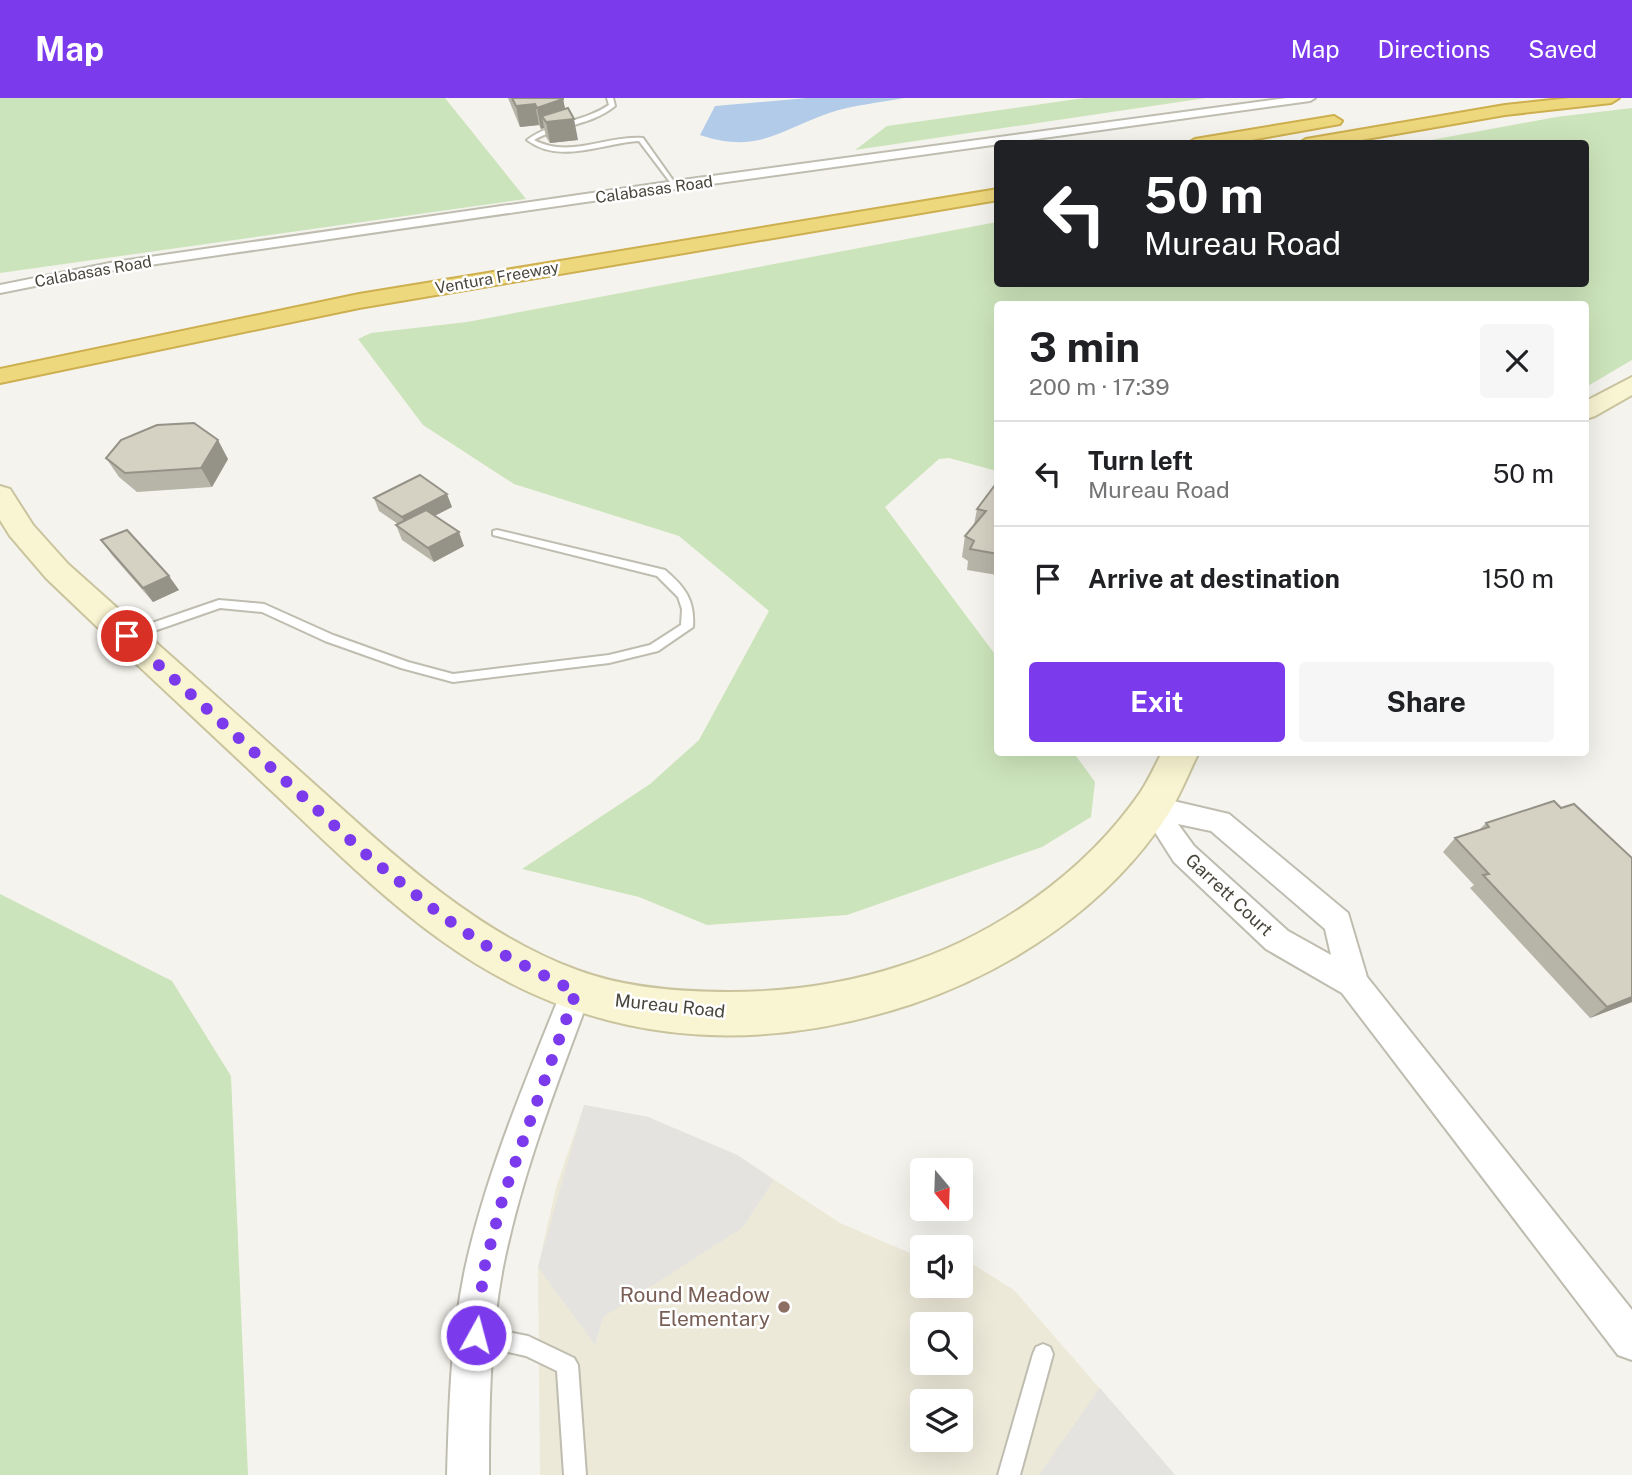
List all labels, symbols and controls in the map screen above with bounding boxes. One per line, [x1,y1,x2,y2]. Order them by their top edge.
text: Map [35,30,104,68]
text: Map [1291,35,1340,63]
text: Directions [1378,35,1490,63]
text: Saved [1528,35,1597,63]
text: 50 m [1144,166,1264,224]
icon: left [1029,168,1120,259]
street label: Calabasas Road [594,172,714,207]
text: Mureau Road [1144,225,1341,262]
street label: Calabasas Road [33,252,153,291]
street label: Ventura Freeway [434,257,561,298]
text: 3 min [1029,322,1140,371]
button: close [1480,324,1554,398]
text: 200 m · 17:39 [1029,373,1170,400]
text: Turn left [1088,445,1193,476]
icon: left [1029,455,1067,493]
text: 50 m [1493,458,1554,489]
text: Mureau Road [1088,476,1230,503]
icon: arrive [1029,560,1067,598]
text: Arrive at destination [1088,563,1340,594]
text: 150 m [1482,563,1554,594]
pin [97,606,157,666]
icon: arrive [108,617,146,655]
button: Exit [1029,662,1285,742]
button: Share [1299,662,1554,742]
street label: Garrett Court [1182,849,1277,940]
street label: Mureau Road [614,989,726,1022]
north arrow [910,1158,973,1222]
map controls [910,1158,973,1452]
button: sound [910,1235,973,1298]
place label: Round Meadow Elementary [620,1282,770,1331]
position arrow [439,1298,513,1372]
marker: Round Meadow Elementary [776,1299,792,1315]
button: search [910,1312,973,1375]
button: layers [910,1389,973,1452]

